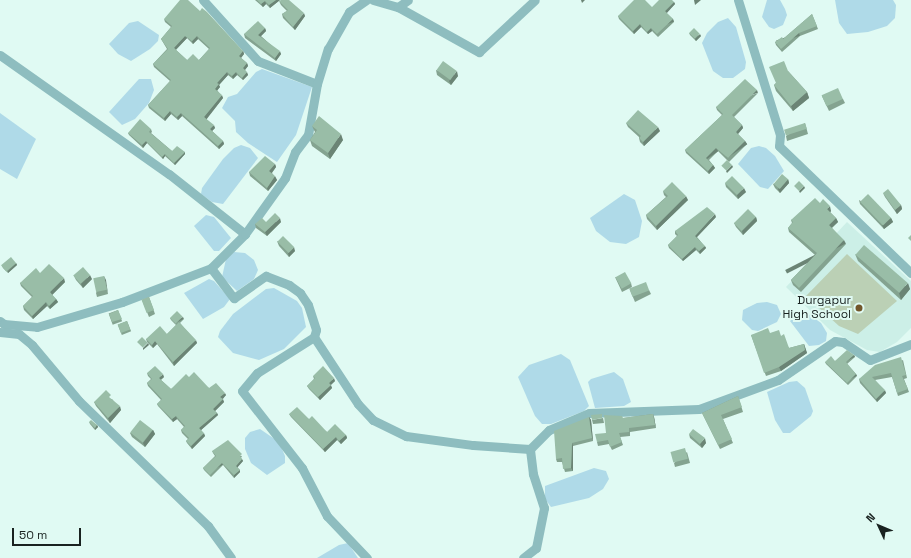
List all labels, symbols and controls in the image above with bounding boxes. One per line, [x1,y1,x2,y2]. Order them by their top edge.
place label: Durgapur High School [782,294,851,322]
marker: Durgapur High School [854,303,864,313]
north arrow [859,506,899,546]
text: N [863,510,878,525]
scale bar [14,520,83,546]
text: 50 m [19,527,47,543]

